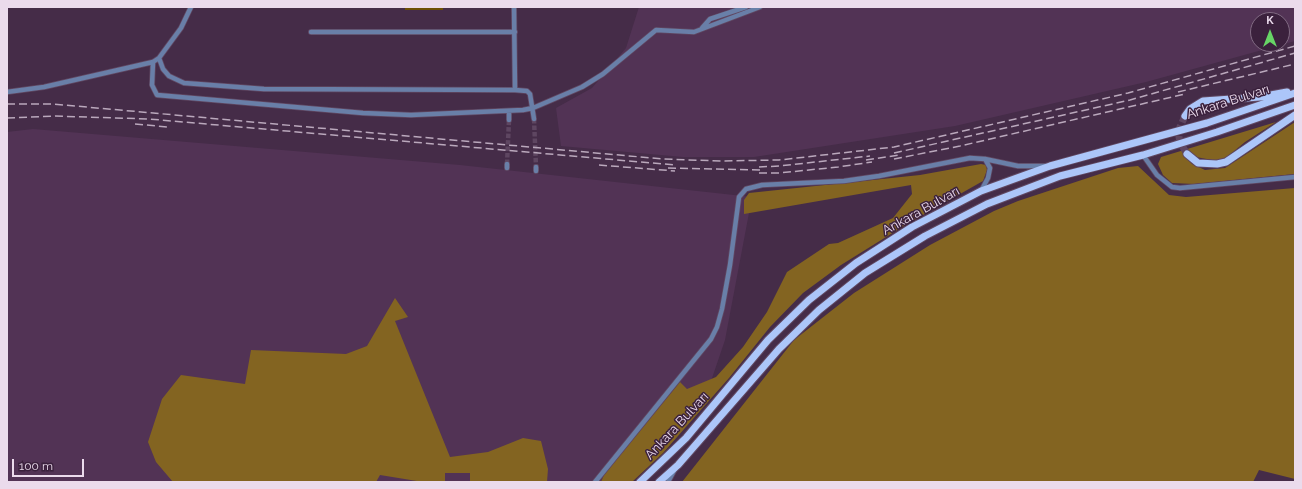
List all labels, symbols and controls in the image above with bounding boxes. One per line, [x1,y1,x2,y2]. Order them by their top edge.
north arrow [1250,12,1290,52]
text: K [1266,14,1274,27]
street label: Ankara Bulvarı [1185,81,1271,123]
street label: Ankara Bulvarı [880,183,962,239]
street label: Ankara Bulvarı [642,389,712,463]
scale bar [14,451,86,477]
text: 100 m [19,459,53,473]

